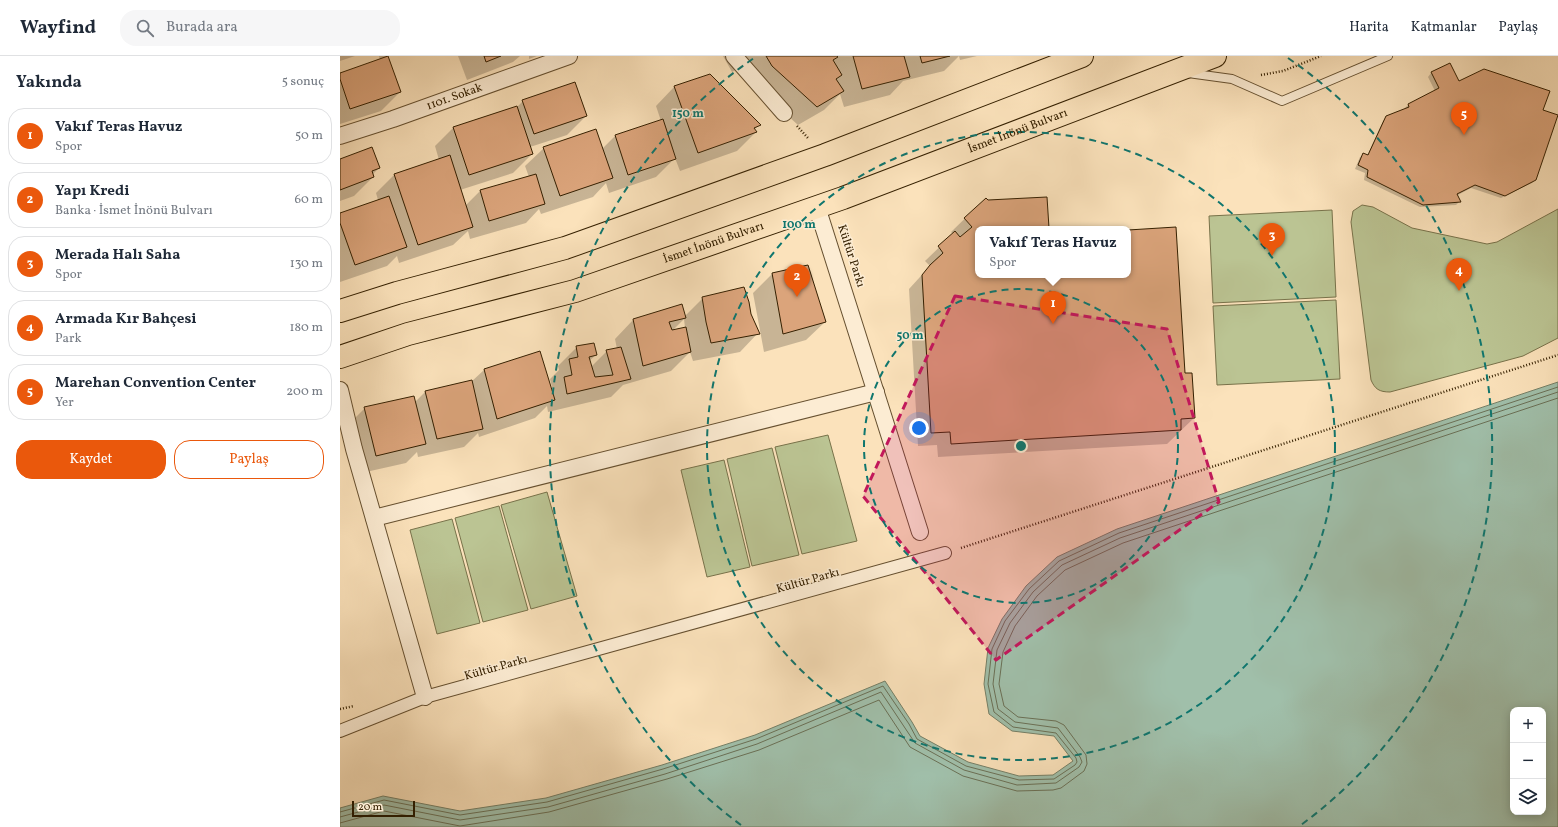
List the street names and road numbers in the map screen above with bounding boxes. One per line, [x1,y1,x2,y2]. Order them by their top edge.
street label: 1101. Sokak [424,79,485,114]
street label: İsmet İnönü Bulvarı [966,105,1070,158]
street label: İsmet İnönü Bulvarı [661,218,766,268]
street label: Kültür Parkı [833,223,869,290]
street label: Kültür Parkı [775,564,842,598]
street label: Kültür Parkı [463,651,530,685]

